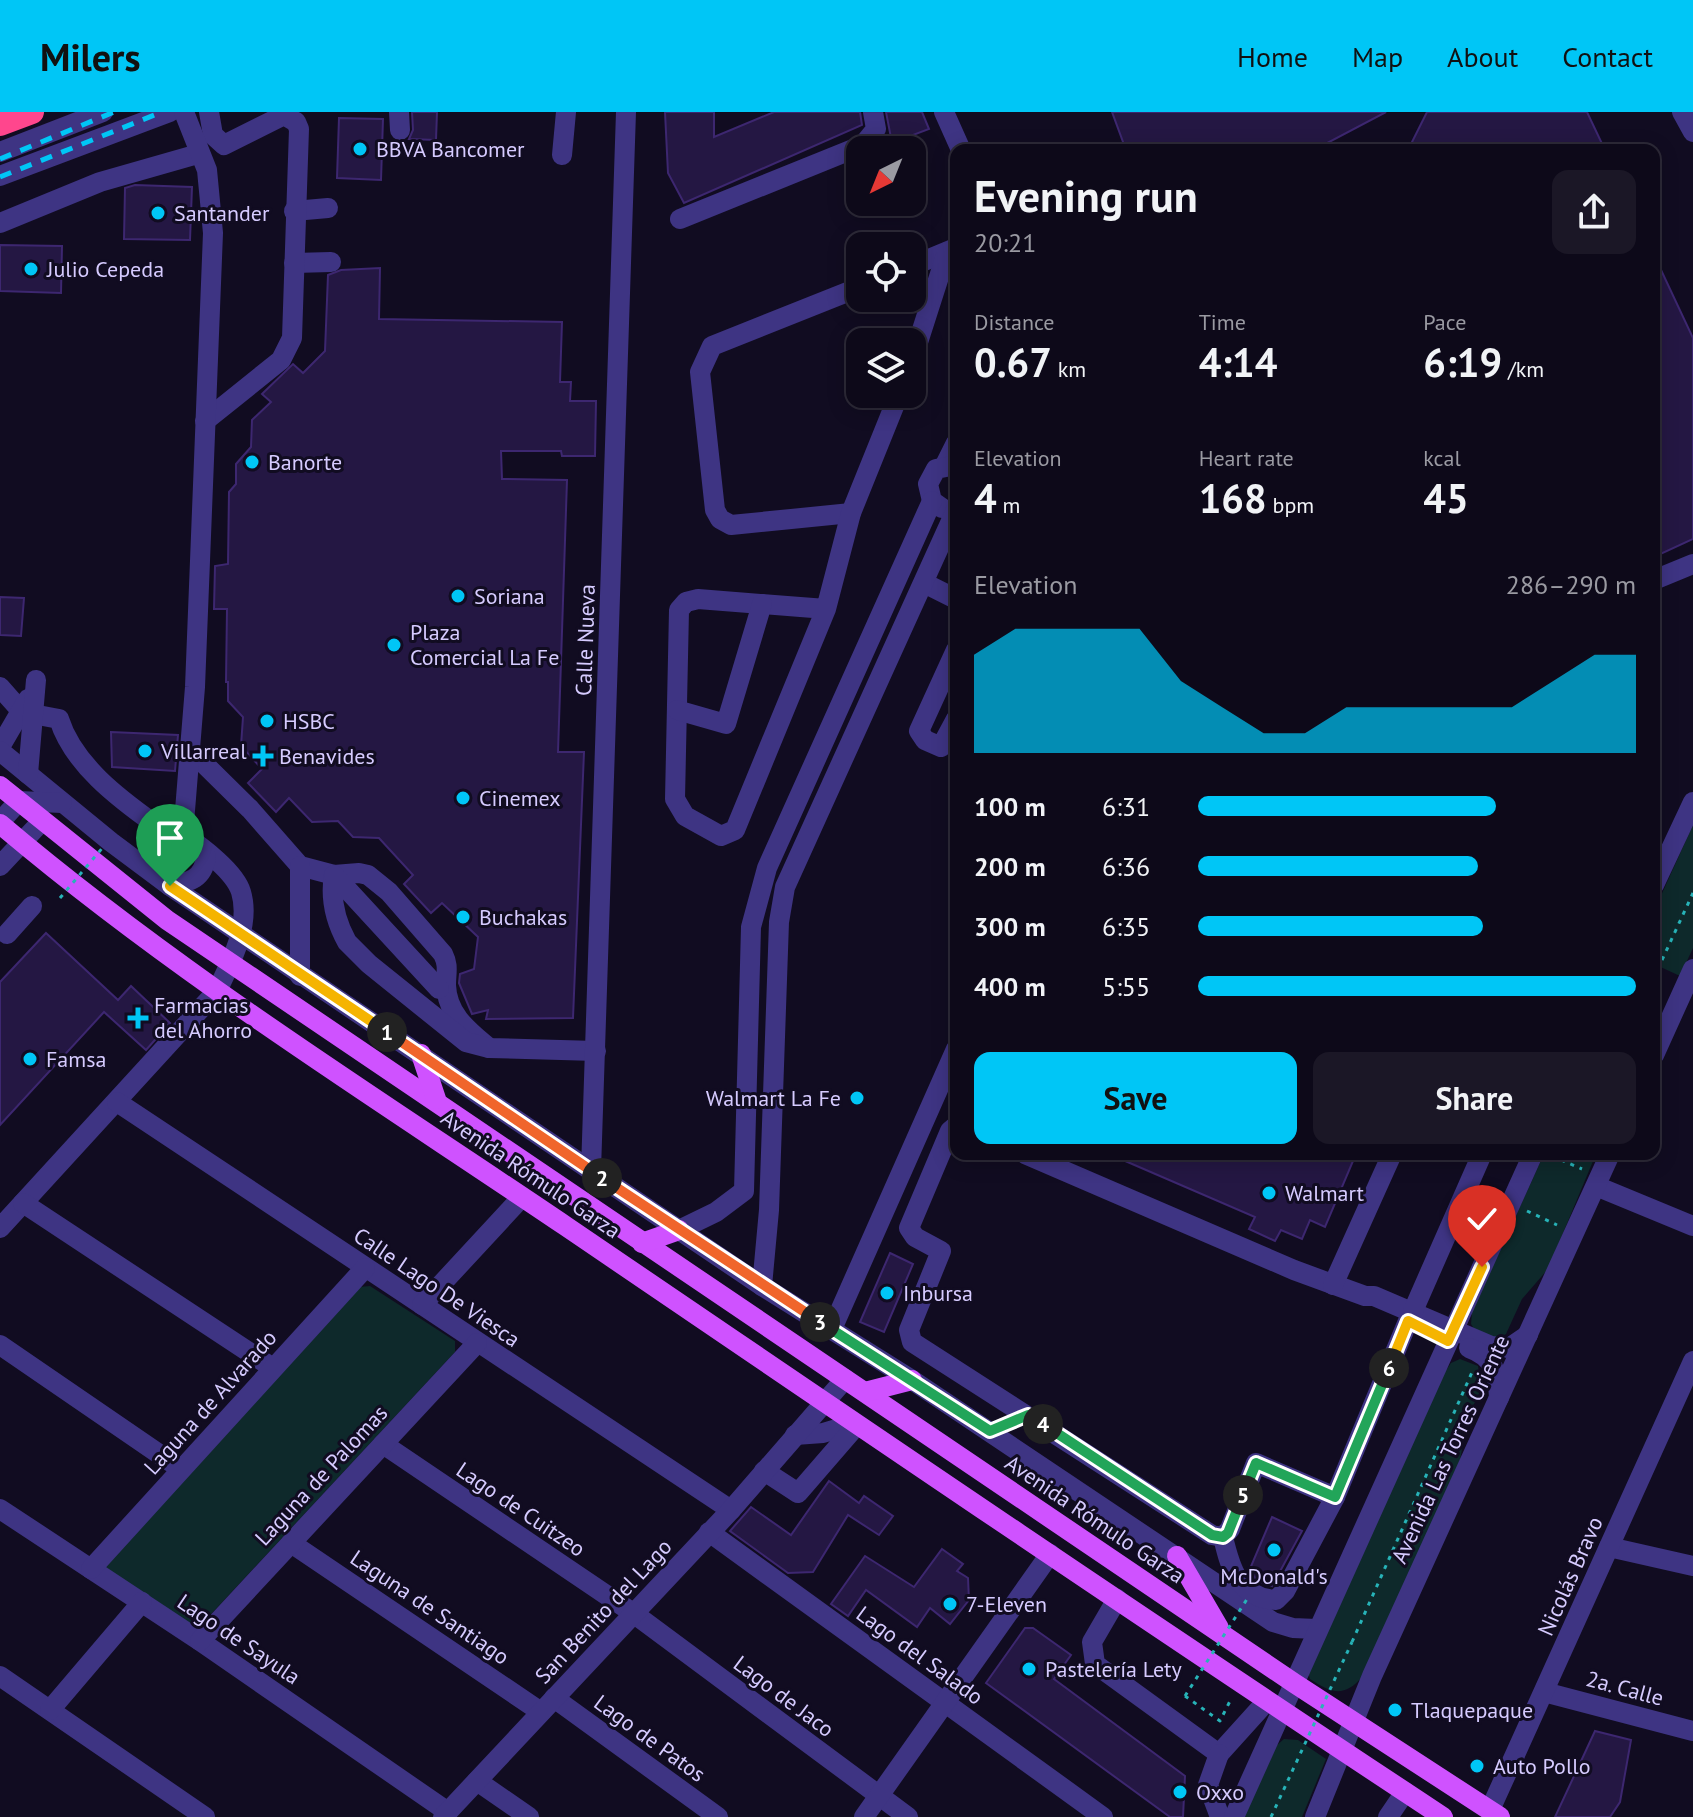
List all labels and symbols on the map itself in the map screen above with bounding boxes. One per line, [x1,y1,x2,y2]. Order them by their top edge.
place label: BBVA Bancomer [376,135,525,163]
north arrow [846,136,926,216]
marker: BBVA Bancomer [351,140,369,158]
place label: Santander [174,199,270,227]
marker: Santander [149,204,167,222]
place label: Julio Cepeda [46,255,164,283]
marker: Julio Cepeda [22,260,40,278]
place label: Banorte [268,448,342,476]
marker: Banorte [243,453,261,471]
place label: Soriana [474,582,545,610]
street label: Calle Nueva [569,584,601,696]
marker: Soriana [449,587,467,605]
place label: Plaza Comercial La Fe [410,618,559,671]
marker: Plaza Comercial La Fe [385,636,403,654]
place label: HSBC [283,707,335,735]
marker: HSBC [258,712,276,730]
place label: Villarreal [160,737,247,765]
marker: Villarreal [136,742,154,760]
place label: Benavides [279,742,375,770]
marker: Benavides [254,747,272,765]
place label: Cinemex [479,784,561,812]
marker: Cinemex [454,789,472,807]
pin [136,804,204,886]
place label: Buchakas [479,903,567,931]
marker: Buchakas [454,908,472,926]
place label: Farmacias del Ahorro [154,991,252,1044]
marker: Farmacias del Ahorro [129,1009,147,1027]
pin: 1 [367,1012,407,1052]
place label: Famsa [46,1045,106,1073]
marker: Famsa [21,1050,39,1068]
place label: Walmart La Fe [706,1084,841,1112]
marker: Walmart La Fe [848,1089,866,1107]
street label: Avenida Rómulo Garza [436,1104,626,1244]
pin: 2 [582,1158,622,1198]
place label: Walmart [1285,1179,1365,1207]
marker: Walmart [1260,1184,1278,1202]
pin [1448,1185,1516,1267]
street label: Calle Lago De Viesca [348,1221,526,1353]
place label: Inbursa [903,1279,973,1307]
marker: Inbursa [878,1284,896,1302]
pin: 3 [800,1302,840,1342]
street label: Laguna de Alvarado [138,1324,282,1480]
street label: Avenida Las Torres Oriente [1385,1330,1515,1568]
pin: 6 [1369,1348,1409,1388]
street label: Laguna de Palomas [249,1399,393,1551]
pin: 4 [1023,1404,1063,1444]
street label: Avenida Rómulo Garza [1000,1449,1190,1589]
street label: Lago de Cuitzeo [451,1456,591,1562]
pin: 5 [1223,1475,1263,1515]
street label: Nicolás Bravo [1531,1512,1609,1640]
street label: San Benito del Lago [529,1533,677,1689]
marker: McDonald's [1265,1541,1283,1559]
street label: Laguna de Santiago [345,1543,515,1671]
place label: McDonald's [1220,1562,1328,1590]
street label: Lago de Sayula [172,1588,306,1690]
place label: 7-Eleven [966,1590,1047,1618]
marker: 7-Eleven [941,1595,959,1613]
street label: Lago del Salado [851,1600,989,1710]
street label: Lago de Jaco [728,1649,840,1743]
place label: Pastelería Lety [1045,1655,1183,1683]
marker: Pastelería Lety [1020,1660,1038,1678]
street label: 2a. Calle [1583,1664,1667,1712]
street label: Lago de Patos [589,1688,711,1788]
place label: Tlaquepaque [1411,1696,1533,1724]
marker: Tlaquepaque [1386,1701,1404,1719]
place label: Auto Pollo [1493,1752,1591,1780]
marker: Auto Pollo [1468,1757,1486,1775]
place label: Oxxo [1196,1778,1244,1806]
marker: Oxxo [1171,1783,1189,1801]

